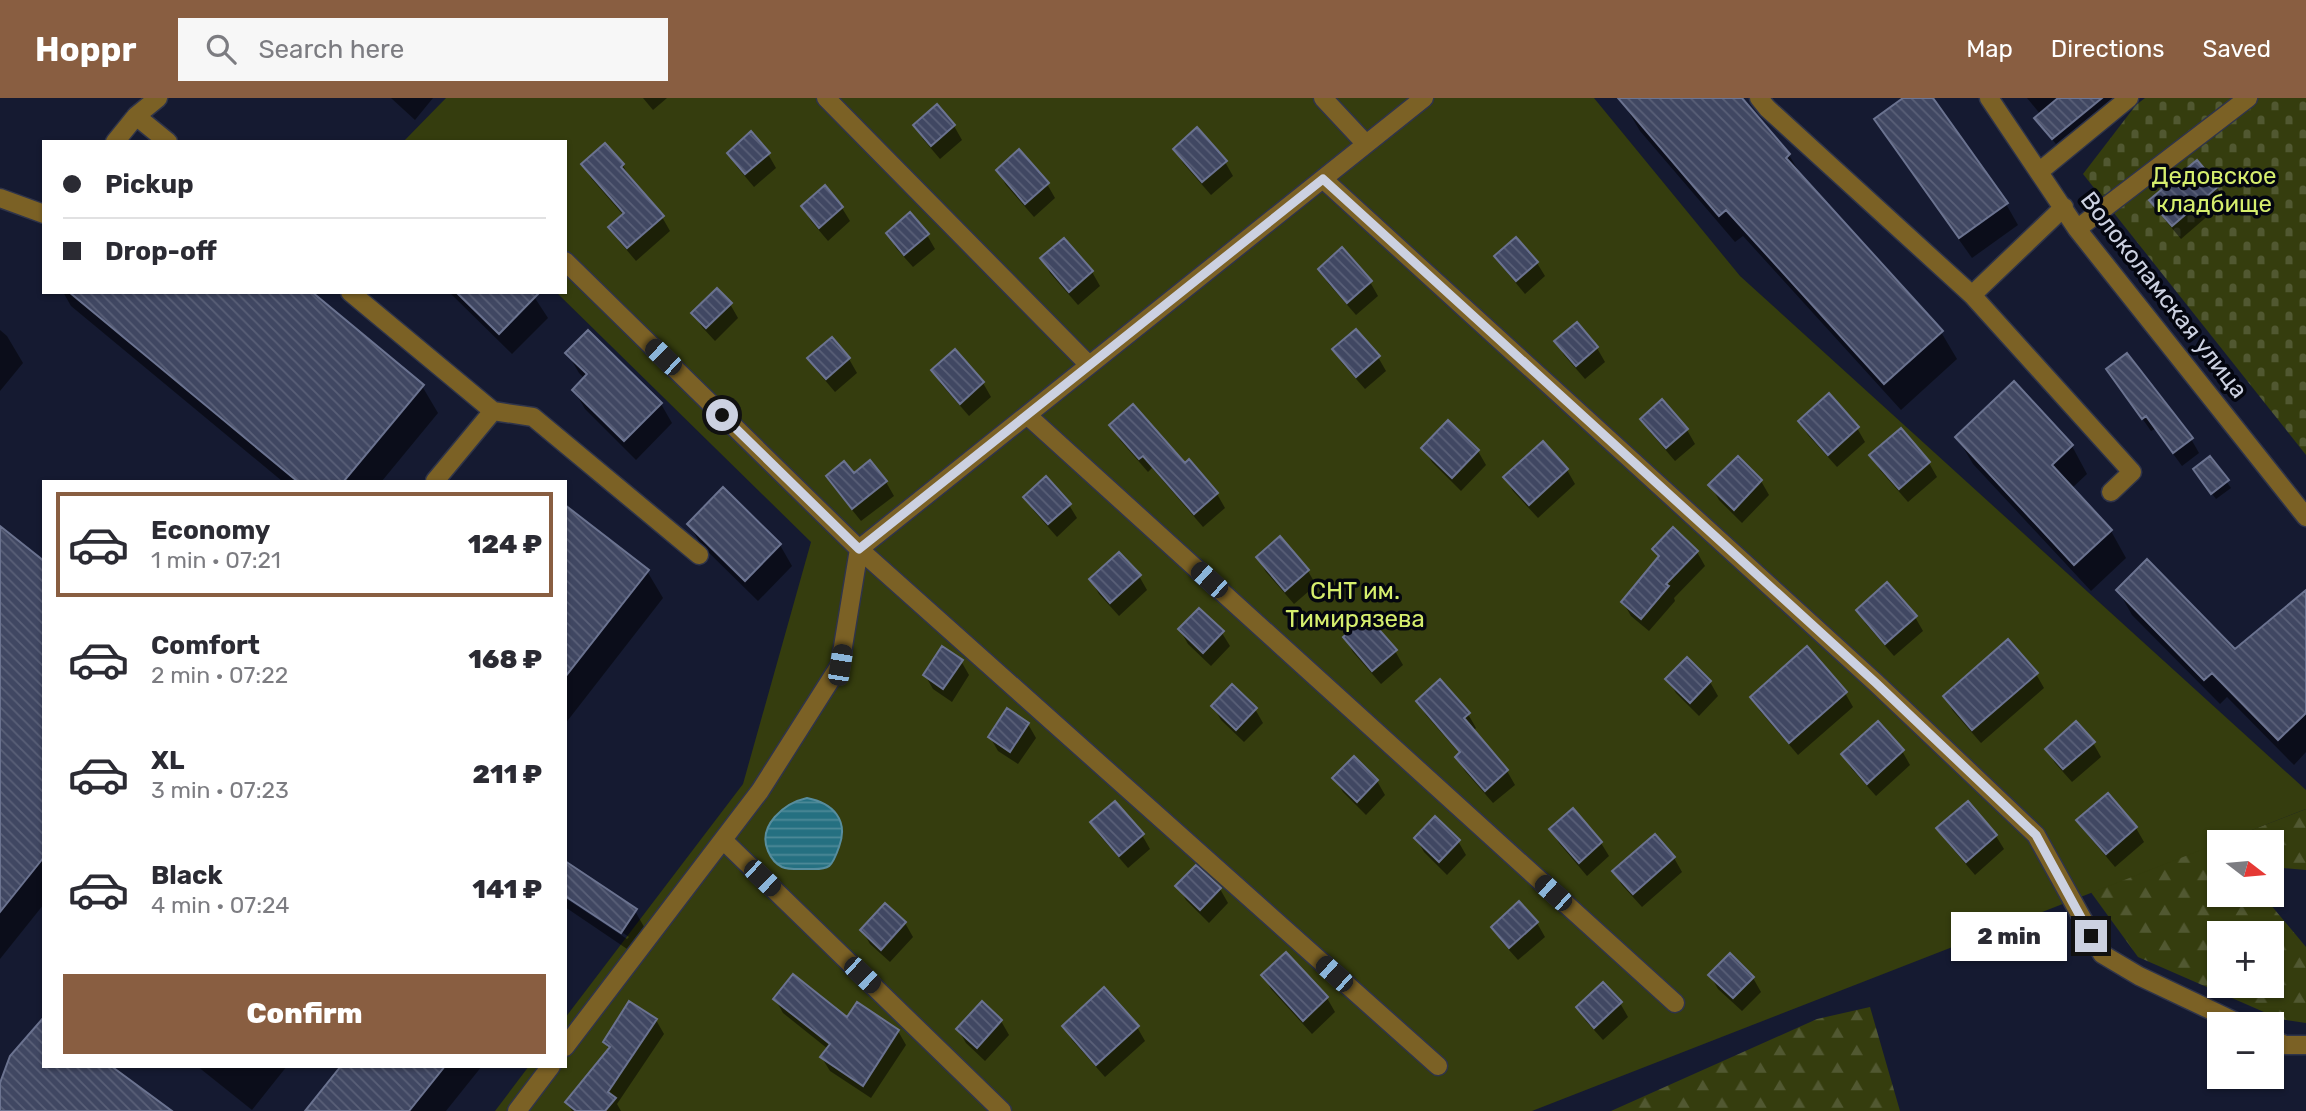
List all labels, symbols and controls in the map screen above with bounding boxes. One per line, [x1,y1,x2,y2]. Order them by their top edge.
search box [178,18,668,81]
text: Hoppr [35,30,136,69]
icon: search [202,30,240,68]
text: Search here [258,34,404,65]
text: Map [1966,35,2013,63]
text: Directions [2051,35,2164,63]
text: Saved [2202,35,2271,63]
park label: Дедовское кладбище [2152,162,2276,218]
text: Pickup [105,169,194,200]
street label: Волоколамская улица [2075,186,2253,404]
text: Drop-off [105,236,217,267]
car [641,335,686,379]
route start [706,399,738,431]
icon: car [67,513,130,576]
text: Economy [151,515,270,546]
text: 124 ₽ [468,529,542,560]
text: 1 min · 07:21 [151,546,281,574]
car [1187,558,1232,602]
park label: СНТ им. Тимирязева [1285,577,1425,633]
icon: car [67,628,130,691]
text: Comfort [151,630,260,661]
car [827,643,854,687]
text: 168 ₽ [468,644,542,675]
text: 2 min · 07:22 [151,661,288,689]
icon: car [67,743,130,806]
text: XL [151,745,184,776]
text: 211 ₽ [473,759,542,790]
text: 3 min · 07:23 [151,776,289,804]
north arrow [2207,830,2284,906]
map controls [2207,830,2284,1089]
car [740,856,785,900]
icon: car [67,858,130,921]
text: Black [151,860,223,891]
car [1531,871,1576,915]
text: 141 ₽ [472,874,542,905]
text: 4 min · 07:24 [151,891,290,919]
callout: 2 min [1951,912,2066,960]
route end [2075,920,2107,952]
button: + [2207,921,2284,998]
text: 2 min [1977,922,2041,950]
car [1312,952,1357,996]
car [840,953,885,997]
button: Confirm [63,974,546,1054]
button: − [2207,1012,2284,1089]

